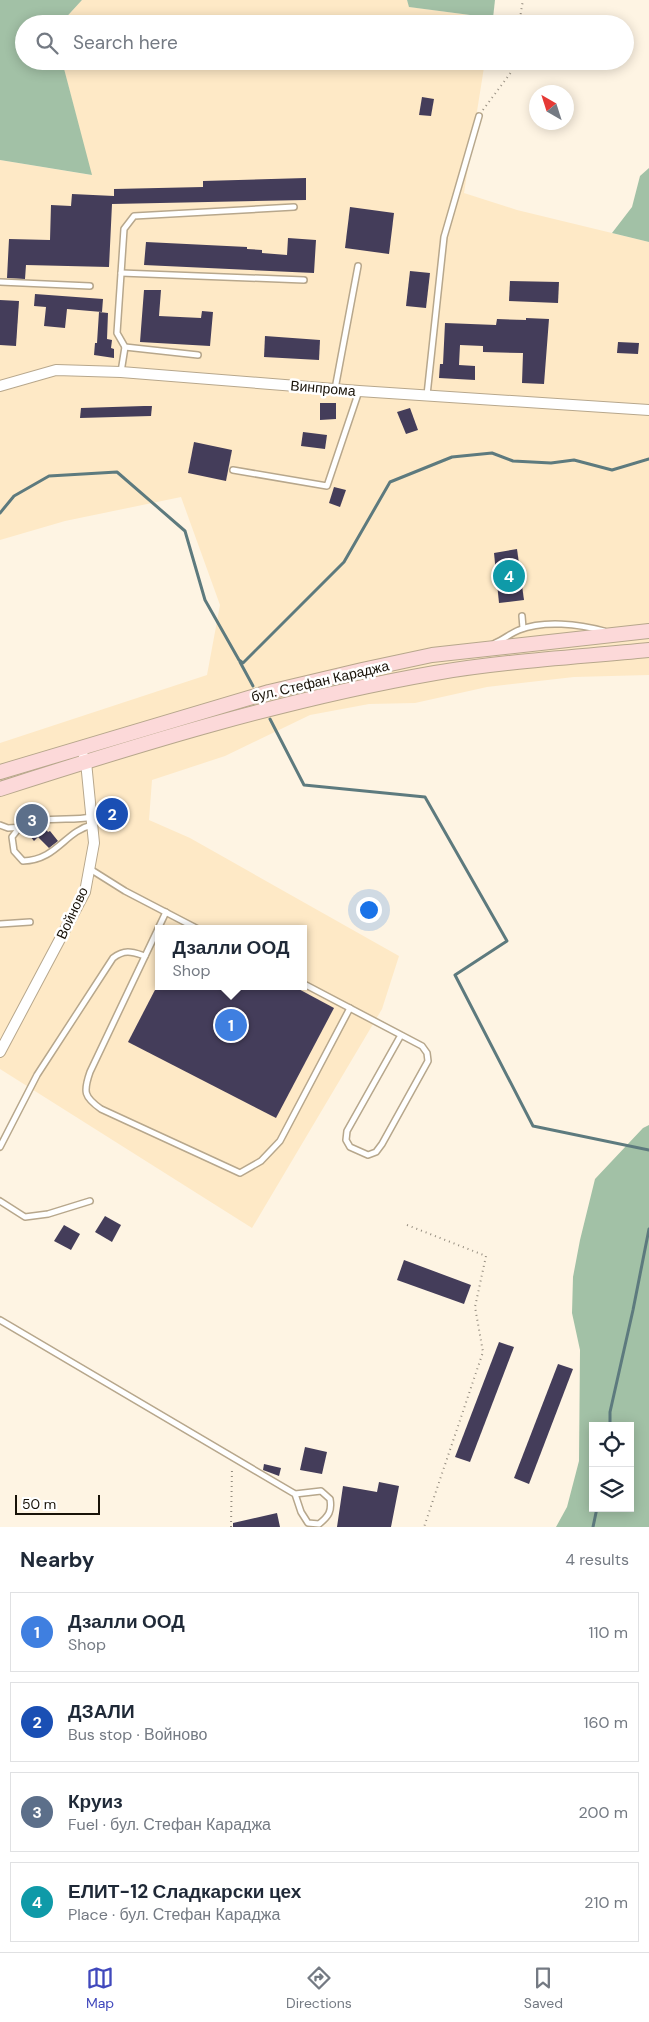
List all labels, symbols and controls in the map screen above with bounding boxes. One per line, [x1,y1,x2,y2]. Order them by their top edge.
search box [15,15,634,70]
icon: search [33,29,61,57]
text: Search here [73,30,178,55]
north arrow [529,85,574,130]
street label: Винпрома [290,376,357,400]
pin: 4 [493,557,525,595]
street label: бул. Стефан Караджа [249,656,391,706]
pin: 2 [96,795,128,833]
pin: 3 [16,801,48,839]
street label: Войново [52,884,92,942]
your location [356,897,382,923]
popup [155,925,307,990]
text: Дзалли ООД [173,935,289,960]
text: Shop [173,960,211,981]
pin: 1 [215,1006,247,1044]
map controls [589,1422,634,1512]
button: locate [589,1422,634,1467]
button: layers [589,1467,634,1512]
scale bar [15,1492,100,1515]
text: 50 m [22,1495,56,1513]
text: Nearby [20,1546,94,1574]
text: 4 results [565,1549,629,1570]
text: Дзалли ООД [68,1609,185,1634]
text: 1 [34,1622,40,1643]
text: 110 m [589,1622,628,1643]
text: Shop [68,1634,106,1655]
text: ДЗАЛИ [68,1699,135,1724]
text: 2 [32,1712,42,1733]
text: 160 m [584,1712,628,1733]
text: Bus stop · Войново [68,1724,207,1745]
text: Круиз [68,1789,123,1814]
text: 3 [32,1802,42,1823]
text: 200 m [579,1802,628,1823]
text: Fuel · бул. Стефан Караджа [68,1814,271,1835]
text: ЕЛИТ-12 Сладкарски цех [68,1879,301,1904]
text: 4 [32,1892,42,1913]
text: 210 m [584,1892,628,1913]
text: Place · бул. Стефан Караджа [68,1904,280,1925]
tab: Map [86,1964,114,2012]
tab: Directions [286,1964,352,2012]
tab: Saved [524,1964,563,2012]

